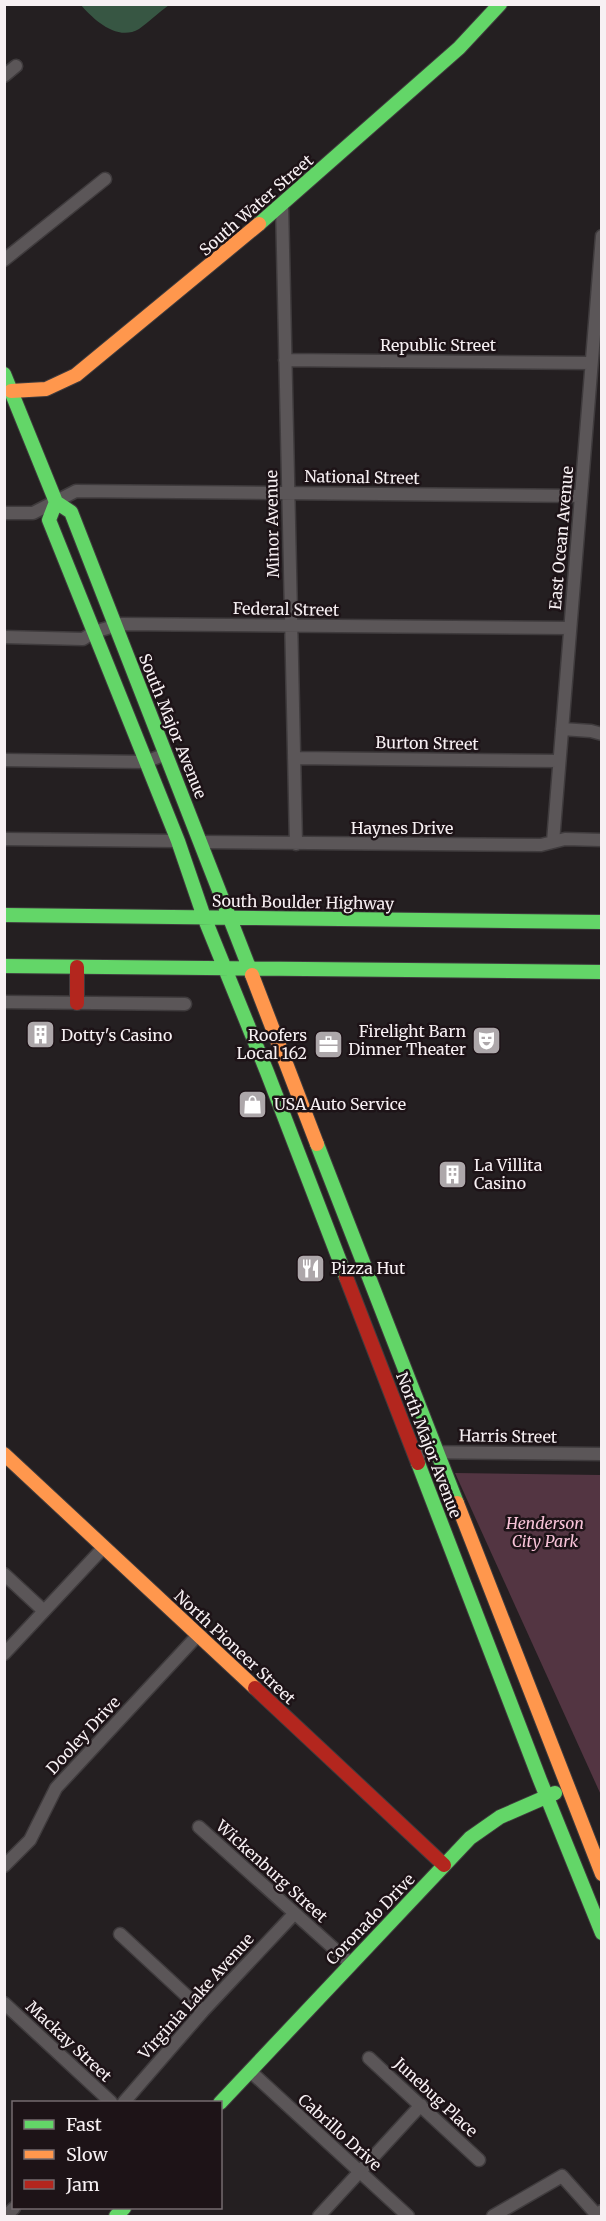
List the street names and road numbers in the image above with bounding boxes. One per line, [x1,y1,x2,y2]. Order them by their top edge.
street label: South Water Street [195,150,318,260]
street label: Republic Street [380,335,497,355]
street label: East Ocean Avenue [545,465,577,611]
street label: National Street [304,466,421,488]
street label: Minor Avenue [261,470,283,578]
street label: Federal Street [233,598,340,620]
street label: South Major Avenue [135,650,211,802]
street label: Burton Street [375,732,480,754]
street label: Haynes Drive [351,818,453,838]
street label: South Boulder Highway [212,890,395,914]
street label: North Major Avenue [392,1369,466,1521]
street label: Harris Street [459,1425,558,1447]
street label: North Pioneer Street [170,1586,300,1709]
street label: Dooley Drive [42,1692,124,1778]
street label: Wickenburg Street [211,1815,332,1927]
street label: Coronado Drive [321,1869,419,1969]
street label: Virginia Lake Avenue [133,1929,258,2064]
street label: Mackay Street [22,1996,116,2086]
street label: Junebug Place [389,2052,482,2141]
street label: Cabrillo Drive [294,2089,386,2175]

